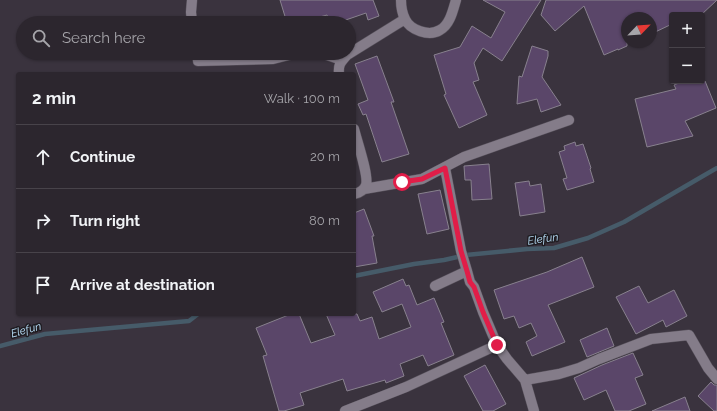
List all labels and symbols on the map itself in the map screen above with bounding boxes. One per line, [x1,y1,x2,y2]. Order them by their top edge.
north arrow [621,12,657,48]
route start [393,173,411,191]
water label: Elefun [527,230,559,248]
water label: Elefun [9,320,43,340]
route end [488,336,506,354]

